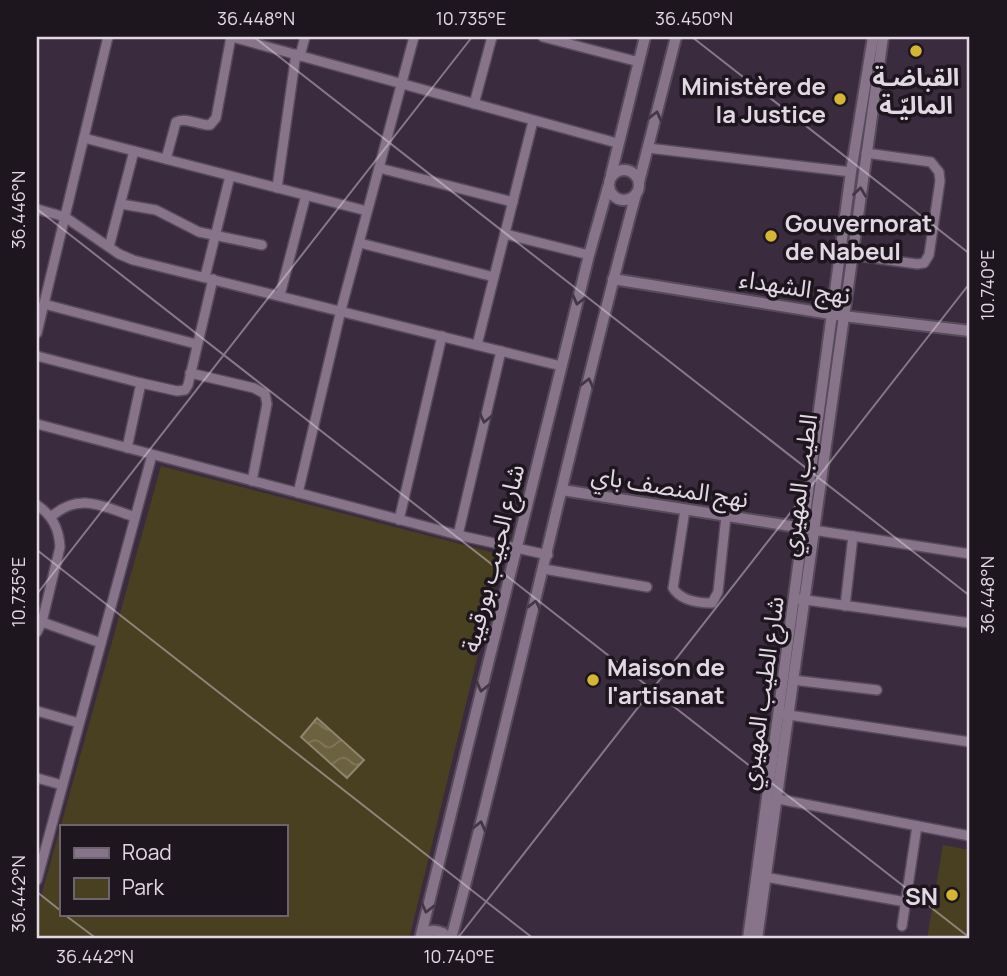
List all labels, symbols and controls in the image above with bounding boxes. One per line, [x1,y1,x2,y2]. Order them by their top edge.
text: 36.448°N [217,6,295,30]
text: 10.735°E [436,6,506,30]
text: 36.450°N [655,6,733,30]
marker: القباضـة الماليّـة [908,43,924,59]
place label: القباضـة الماليّـة [873,60,959,121]
place label: Ministère de la Justice [681,69,826,130]
marker: Ministère de la Justice [832,91,848,107]
one-way arrow [648,110,662,122]
text: 36.446°N [6,171,30,249]
one-way arrow [852,186,867,198]
place label: Gouvernorat de Nabeul [785,206,932,267]
marker: Gouvernorat de Nabeul [763,228,779,244]
text: 10.740°E [975,250,999,320]
street label: نهج الشهداء [737,261,853,313]
one-way arrow [571,294,586,306]
one-way arrow [579,378,594,390]
one-way arrow [479,412,494,424]
street label: الطيب المهيري [772,412,828,559]
street label: نهج المنصف باي [589,457,751,518]
street label: شارع الحبيب بورقيبة [453,461,533,656]
text: 36.448°N [975,556,999,634]
text: 10.735°E [6,557,30,627]
street label: شارع الطيب المهيري [731,594,794,792]
one-way arrow [527,599,541,611]
place label: Maison de l'artisanat [607,650,725,711]
marker: Maison de l'artisanat [585,672,601,688]
one-way arrow [476,681,490,693]
one-way arrow [472,820,486,832]
legend [60,825,287,916]
text: Road [122,838,172,866]
text: 36.442°N [6,855,30,933]
text: Park [122,873,164,901]
place label: SN [905,879,938,912]
marker: SN [944,887,960,903]
one-way arrow [421,902,435,914]
text: 36.442°N [56,944,134,968]
text: 10.740°E [424,944,494,968]

